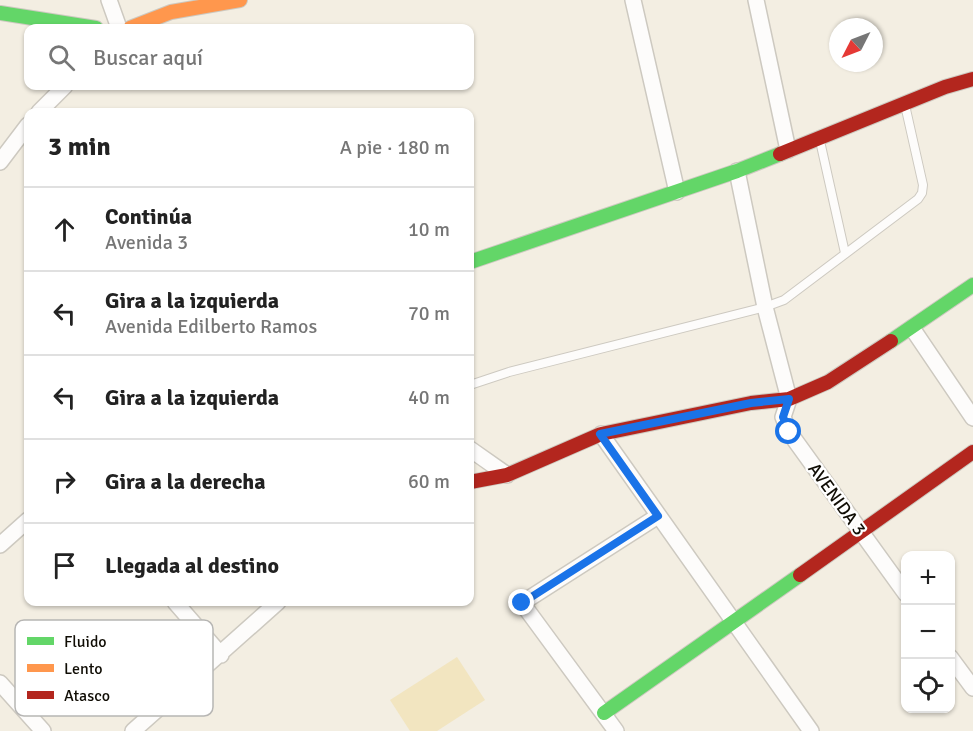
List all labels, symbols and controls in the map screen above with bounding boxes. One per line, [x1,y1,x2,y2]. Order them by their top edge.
north arrow [829,18,883,72]
search box [24,24,474,90]
icon: search [45,41,78,74]
text: Buscar aquí [93,44,203,71]
text: 3 min [48,131,111,163]
text: A pie · 180 m [340,135,450,160]
text: Continúa [105,203,192,230]
icon: ahead [48,213,81,246]
text: 10 m [408,217,450,242]
text: Avenida 3 [105,230,188,255]
text: Gira a la izquierda [105,287,279,314]
icon: left [48,297,81,330]
text: 70 m [408,301,450,326]
text: Avenida Edilberto Ramos [105,314,317,339]
icon: left [48,381,81,414]
text: Gira a la izquierda [105,384,279,411]
text: 40 m [408,385,450,410]
route start [775,418,801,444]
street label: AVENIDA 3 [803,458,871,540]
icon: right [48,465,81,498]
text: Gira a la derecha [105,468,266,495]
text: 60 m [408,469,450,494]
icon: arrive [48,549,81,582]
map controls [901,551,955,713]
button: + [901,551,955,605]
text: Llegada al destino [105,552,279,579]
route end [508,589,534,615]
button: − [901,605,955,659]
legend [15,620,213,716]
text: Fluido [64,632,107,652]
text: Lento [64,659,102,679]
button: locate [901,659,955,713]
text: Atasco [64,686,110,706]

